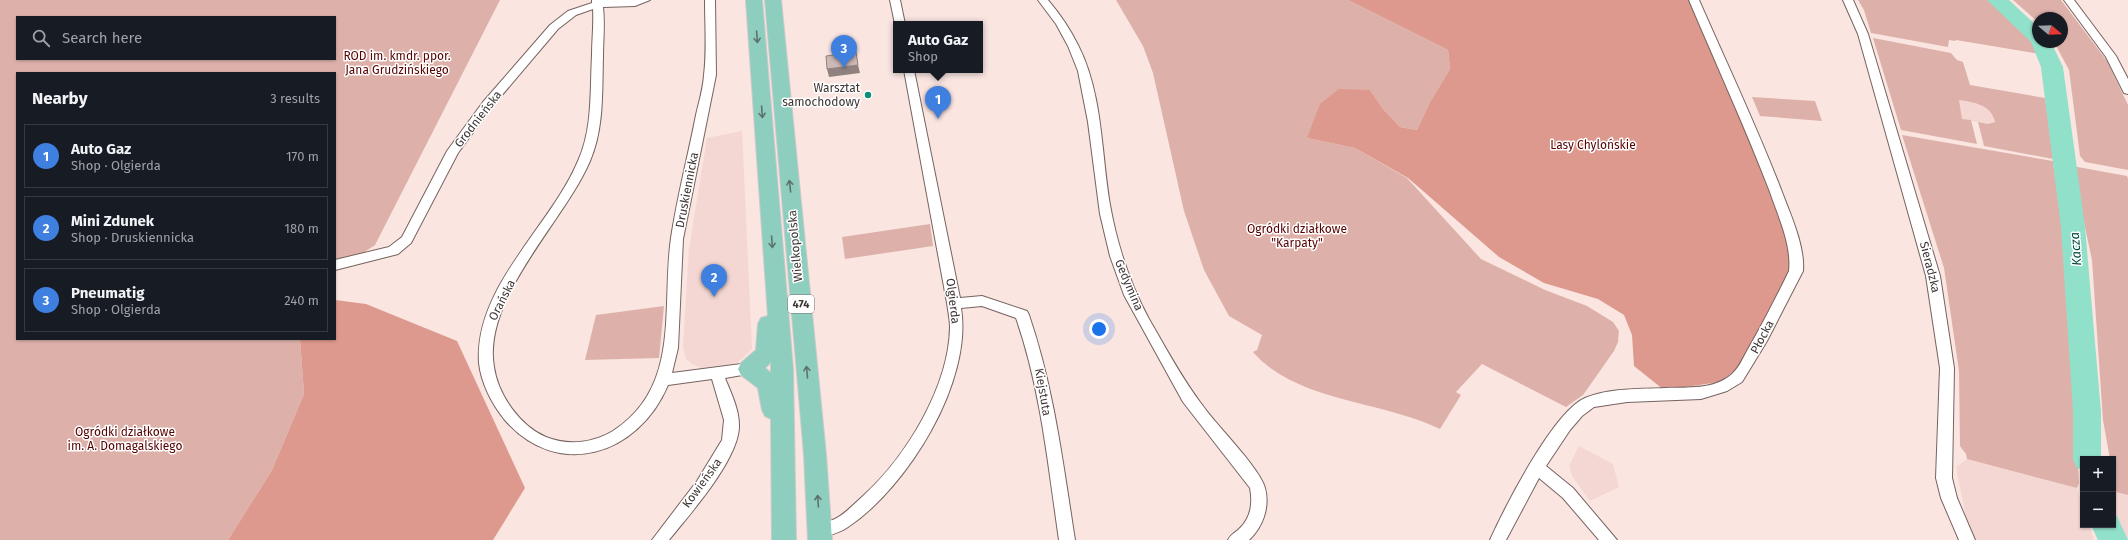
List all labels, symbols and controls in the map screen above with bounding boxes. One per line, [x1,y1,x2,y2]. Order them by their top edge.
north arrow [2032,12,2068,48]
search box [16,16,336,60]
popup [893,21,983,73]
icon: search [30,27,52,49]
text: Search here [62,29,142,47]
one-way arrow [753,30,760,43]
text: Auto Gaz [908,31,968,49]
pin: 3 [831,35,857,68]
park label: ROD im. kmdr. ppor. Jana Grudzińskiego [343,49,451,77]
text: Shop [908,49,938,64]
place label: Warsztat samochodowy [782,81,861,109]
pin: 1 [925,86,951,119]
text: Nearby [32,88,87,109]
street label: Grodnieńska [452,88,504,150]
marker: Warsztat samochodowy [863,90,873,100]
text: 3 results [270,91,320,106]
one-way arrow [759,105,766,118]
park label: Lasy Chylońskie [1550,138,1636,152]
text: Auto Gaz [71,140,131,158]
text: 1 [43,149,49,164]
text: 170 m [286,149,319,164]
street label: Druskiennicka [673,151,701,229]
text: Shop · Olgierda [71,158,161,173]
one-way arrow [786,180,793,193]
street label: Wielkopolska [785,209,805,283]
text: Mini Zdunek [71,212,154,230]
text: 2 [43,221,49,236]
text: 180 m [284,221,319,236]
park label: Ogródki działkowe "Karpaty" [1247,222,1347,250]
text: Shop · Druskiennicka [71,230,194,245]
water label: Kacza [2067,232,2084,266]
one-way arrow [769,235,776,248]
street label: Sieradzka [1917,240,1943,294]
street label: Gedymina [1112,257,1146,313]
pin: 2 [701,264,727,297]
street label: Orańska [486,277,518,323]
street label: Olgierda [943,277,963,325]
text: Pneumatig [71,284,144,302]
text: 3 [43,293,49,308]
text: 240 m [284,293,319,308]
road number: 474 [788,295,814,313]
text: Shop · Olgierda [71,302,161,317]
street label: Płocka [1747,318,1777,356]
your location [1089,319,1109,339]
one-way arrow [803,365,811,378]
street label: Kiejstuta [1032,367,1054,417]
park label: Ogródki działkowe im. A. Domagalskiego [68,425,182,453]
street label: Kowieńska [679,456,725,510]
map controls [2080,456,2116,528]
button: + [2080,456,2116,492]
button: − [2080,492,2116,528]
one-way arrow [814,495,821,508]

